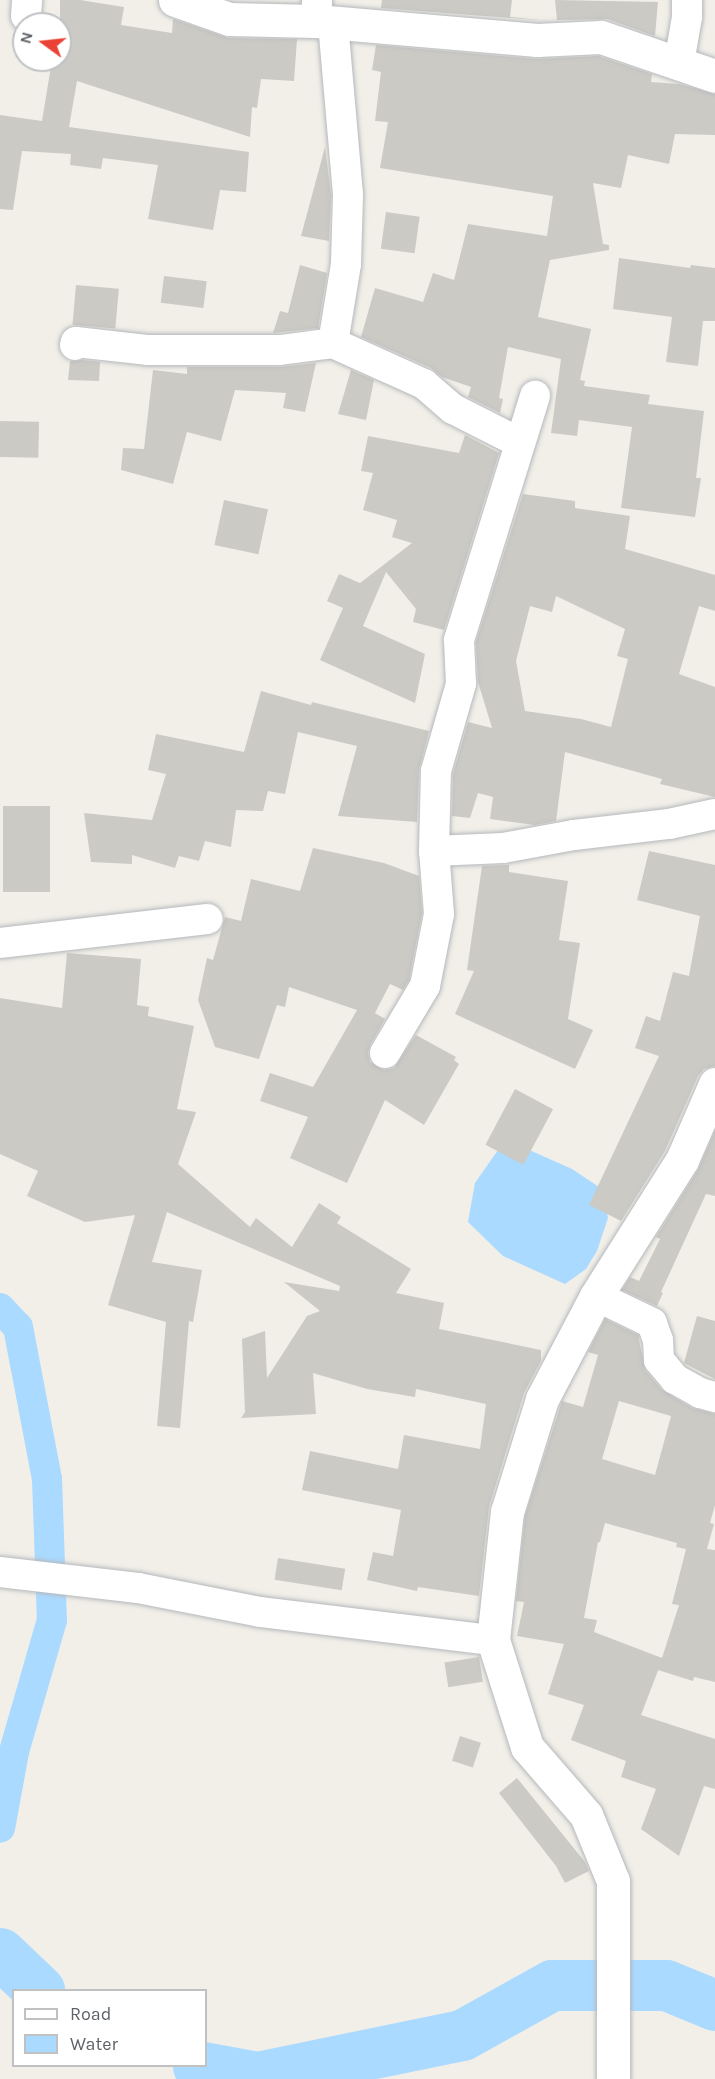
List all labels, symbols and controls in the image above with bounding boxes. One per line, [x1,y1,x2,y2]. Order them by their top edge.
north arrow [12,12,72,72]
text: N [15,30,37,46]
legend [12,1989,207,2067]
text: Road [70,2003,111,2025]
text: Water [70,2033,118,2055]

